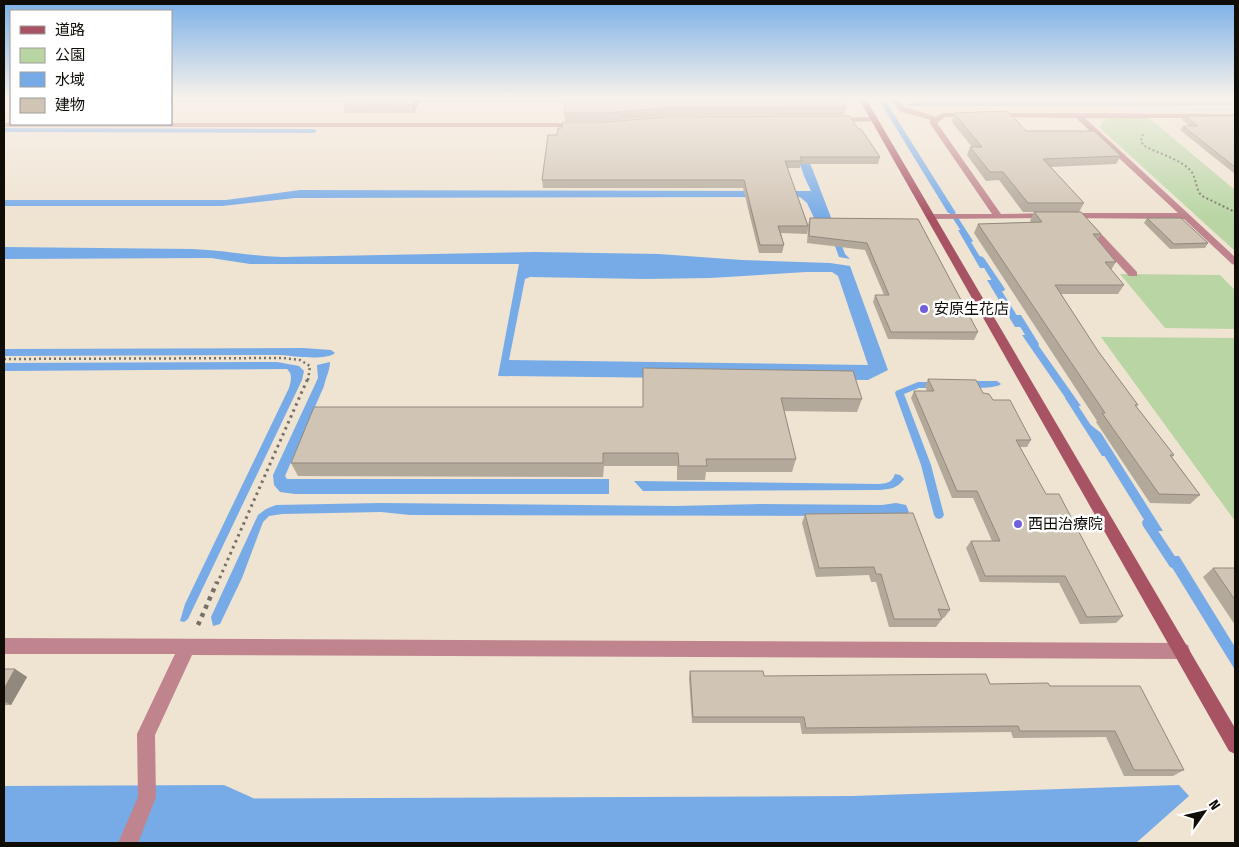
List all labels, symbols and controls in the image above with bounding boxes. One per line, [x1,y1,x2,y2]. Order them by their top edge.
legend [10,10,172,125]
text: 道路 [55,21,85,39]
text: 公園 [55,46,85,64]
text: 水域 [55,71,85,89]
text: 建物 [55,96,85,114]
place label: 安原生花店 [934,300,1009,318]
marker: 安原生花店 [918,303,930,315]
place label: 西田治療院 [1028,515,1103,533]
marker: 西田治療院 [1012,518,1024,530]
north arrow [1179,787,1229,837]
text: N [1205,797,1224,813]

